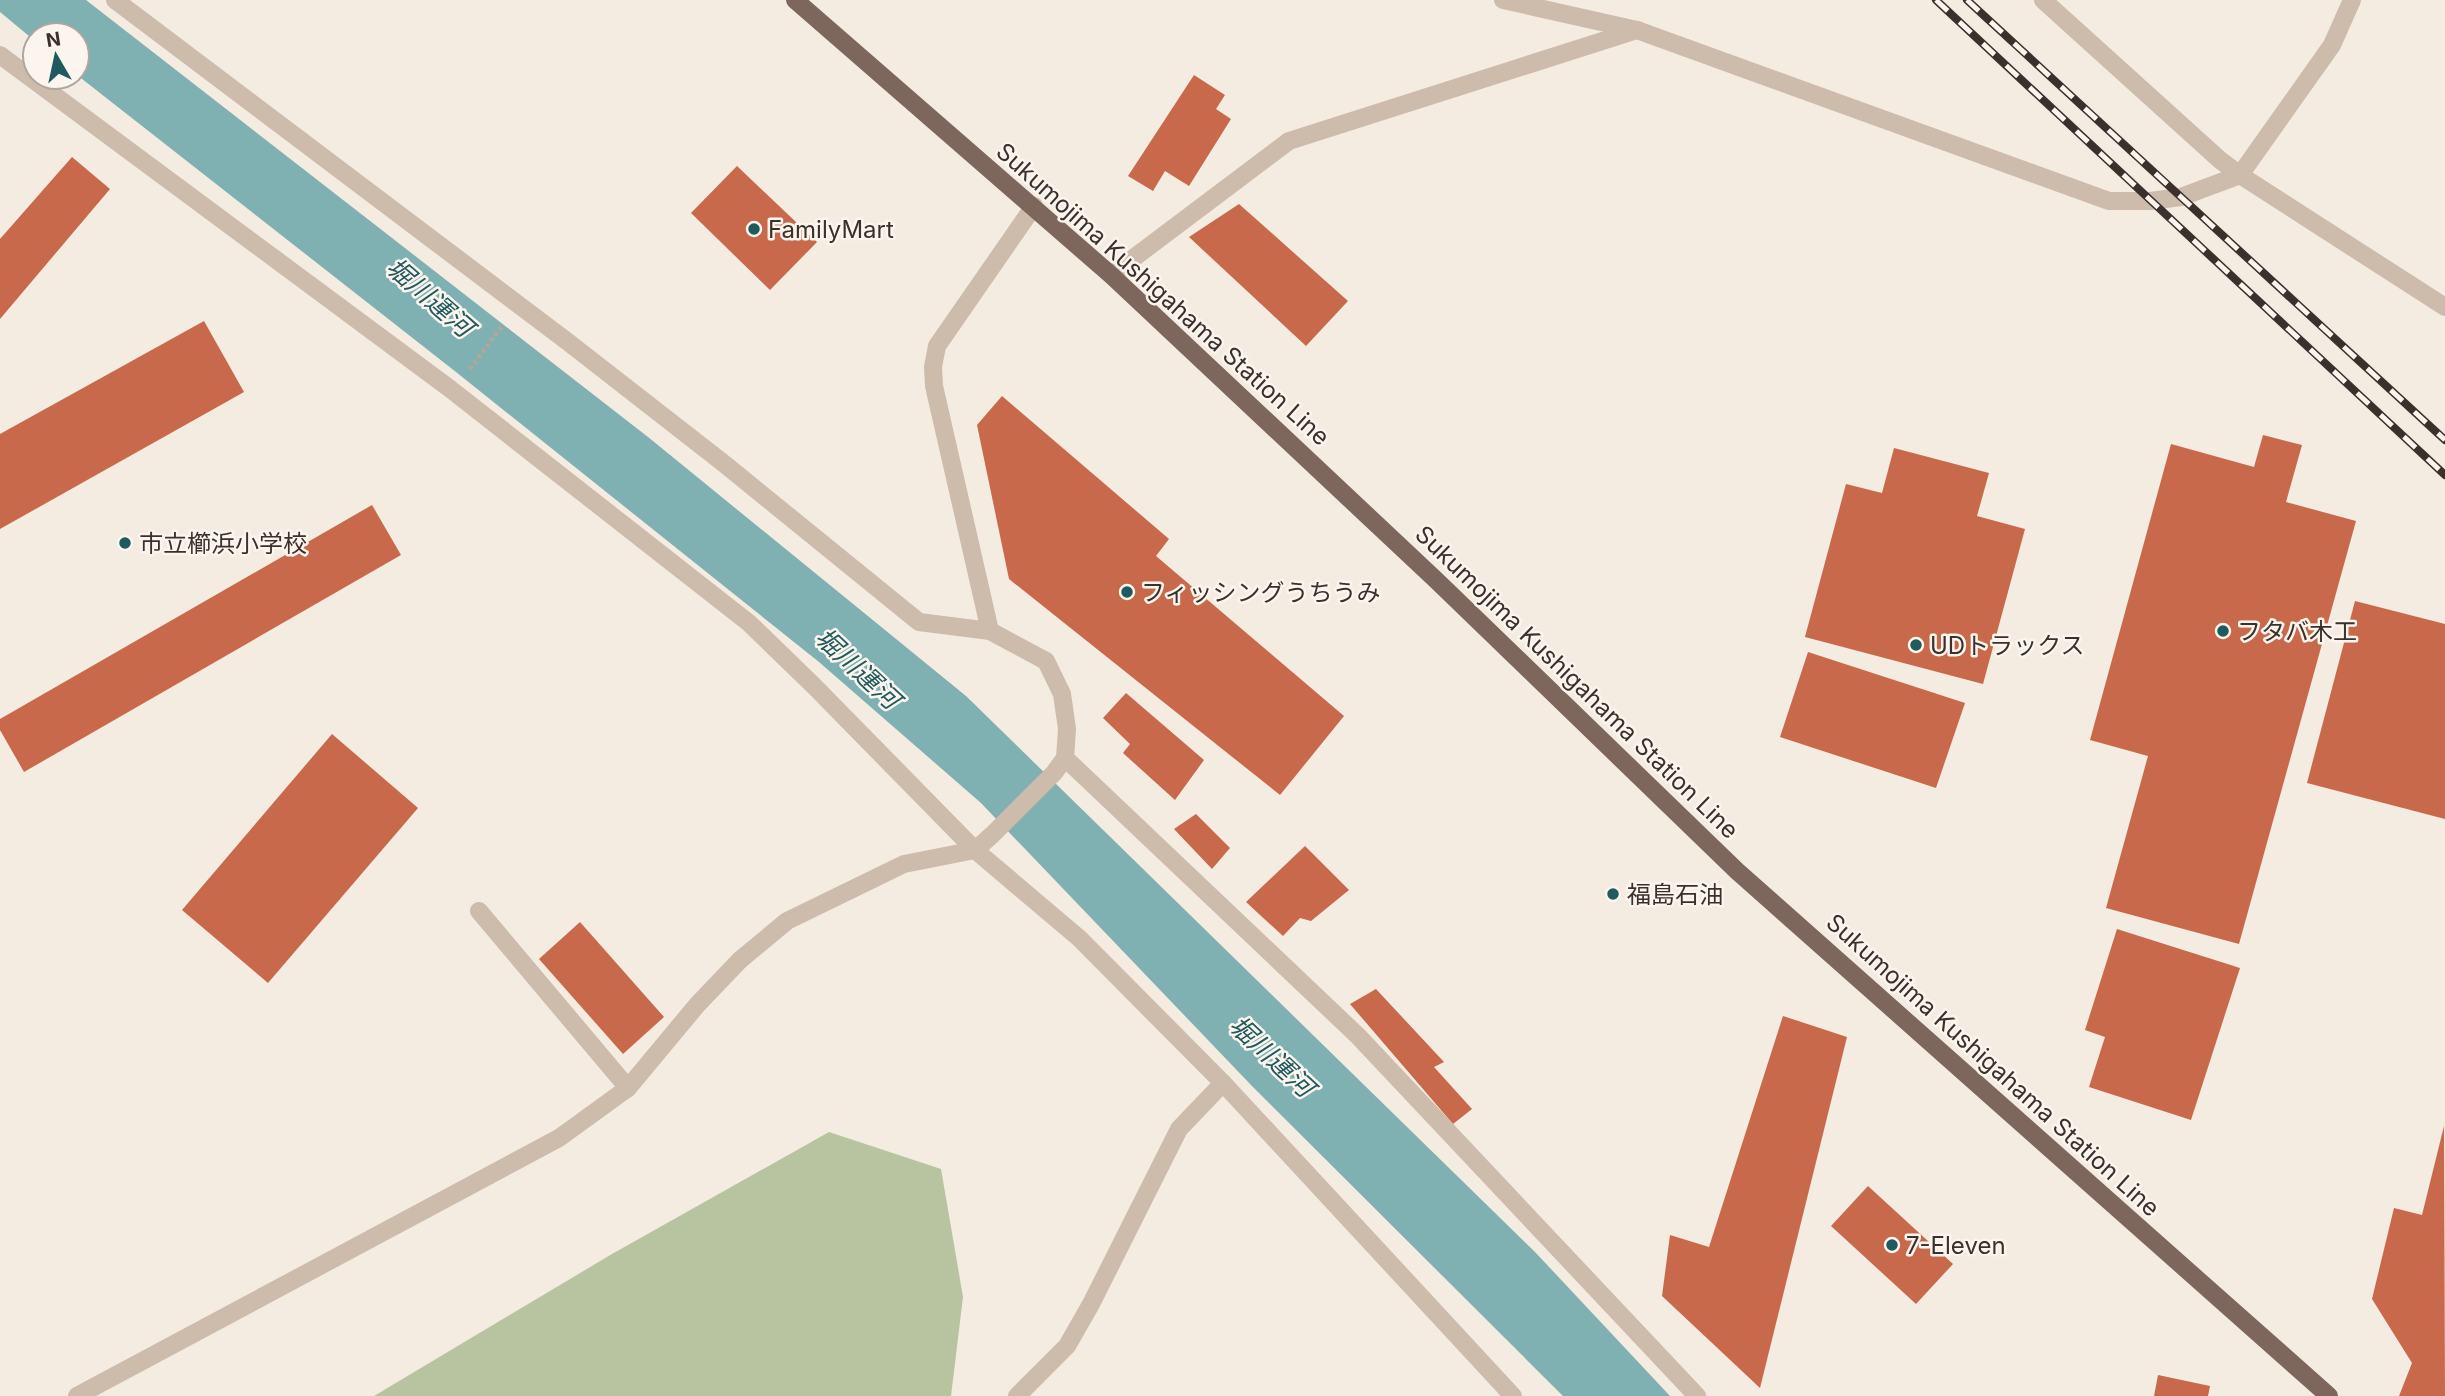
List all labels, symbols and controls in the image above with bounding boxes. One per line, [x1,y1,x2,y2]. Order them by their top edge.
north arrow [21,21,91,91]
text: N [44,27,62,52]
street label: Sukumojima Kushigahama Station Line [991,137,1335,451]
place label: FamilyMart [768,215,894,244]
marker: FamilyMart [746,221,762,237]
water label: 堀川運河 [381,251,483,346]
street label: Sukumojima Kushigahama Station Line [1409,519,1745,845]
place label: 市立櫛浜小学校 [139,529,307,558]
marker: 市立櫛浜小学校 [117,535,133,551]
place label: フィッシングうちうみ [1141,578,1381,607]
marker: フィッシングうちうみ [1119,584,1135,600]
place label: フタバ木工 [2237,617,2357,646]
water label: 堀川運河 [809,621,910,718]
marker: フタバ木工 [2215,623,2231,639]
place label: UDトラックス [1930,631,2084,660]
marker: UDトラックス [1908,637,1924,653]
place label: 福島石油 [1627,880,1723,909]
marker: 福島石油 [1605,886,1621,902]
street label: Sukumojima Kushigahama Station Line [1821,908,2165,1222]
water label: 堀川運河 [1223,1009,1324,1106]
place label: 7-Eleven [1906,1231,2006,1260]
marker: 7-Eleven [1884,1237,1900,1253]

